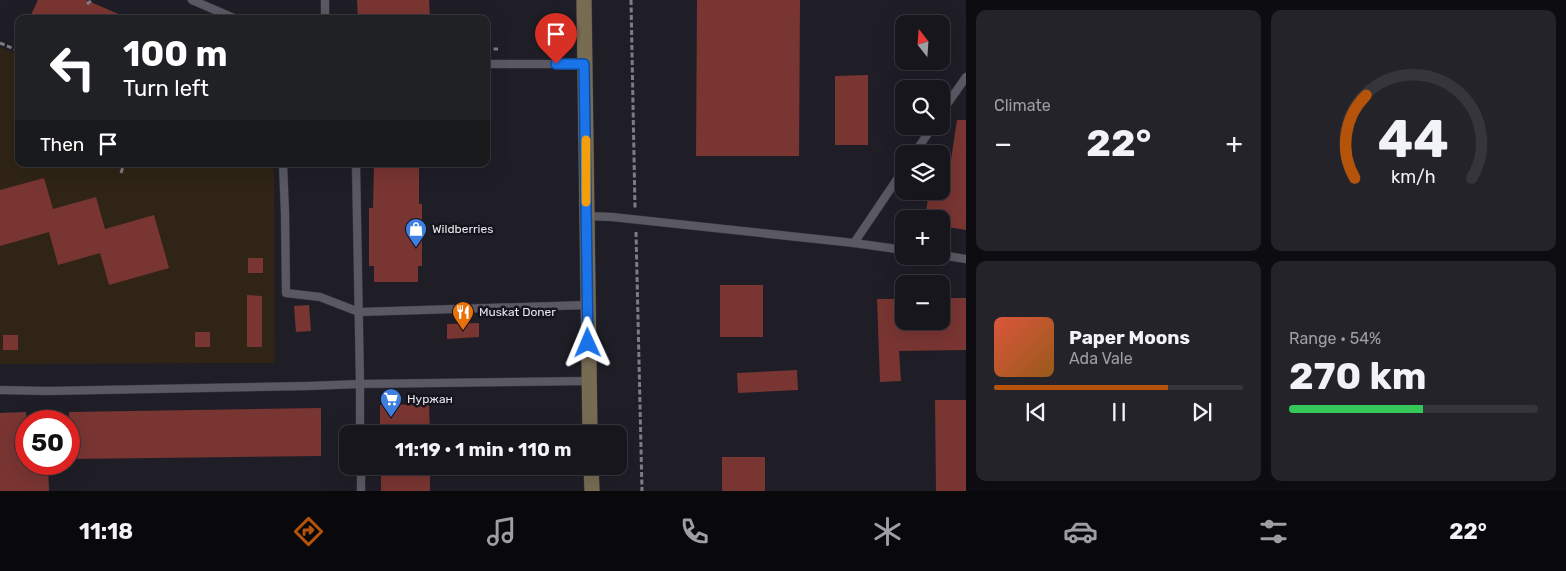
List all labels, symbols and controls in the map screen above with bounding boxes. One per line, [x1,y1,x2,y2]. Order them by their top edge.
pin [535,13,577,64]
north arrow [895,15,950,70]
map controls [895,15,950,330]
icon: arrive [542,20,570,48]
text: 100 m [123,33,228,75]
icon: left [40,35,105,100]
text: Turn left [123,75,209,102]
button: search [895,80,950,135]
text: Climate [994,96,1051,115]
text: 44 [1378,108,1449,170]
text: 22° [1086,120,1151,166]
text: − [994,127,1012,160]
text: + [1226,127,1243,160]
icon: arrive [94,130,122,158]
text: Then [40,133,84,156]
button: layers [895,145,950,200]
text: km/h [1391,166,1436,187]
button: + [895,210,950,265]
shop icon: Wildberries [404,217,428,248]
place label: Wildberries [432,222,493,236]
button: − [895,275,950,330]
restaurant icon: Muskat Doner [451,300,475,331]
place label: Muskat Doner [479,305,556,319]
position arrow [561,316,613,368]
text: Paper Moons [1069,326,1190,349]
text: Range · 54% [1289,329,1381,348]
text: Ada Vale [1069,349,1133,368]
text: 270 km [1289,353,1426,399]
supermarket icon: Нуржан [379,387,403,418]
place label: Нуржан [407,392,453,406]
icon: previous [1022,398,1050,426]
icon: pause [1105,398,1133,426]
icon: next [1188,398,1216,426]
speed limit sign: 50 [15,410,80,475]
text: 11:19 · 1 min · 110 m [395,438,571,461]
icon: directions [291,514,326,549]
icon: music [484,514,519,549]
icon: phone [677,514,712,549]
icon: climate [870,514,905,549]
icon: car [1063,514,1098,549]
icon: filters [1256,514,1291,549]
text: 11:18 [79,518,133,545]
text: 22° [1449,518,1487,545]

